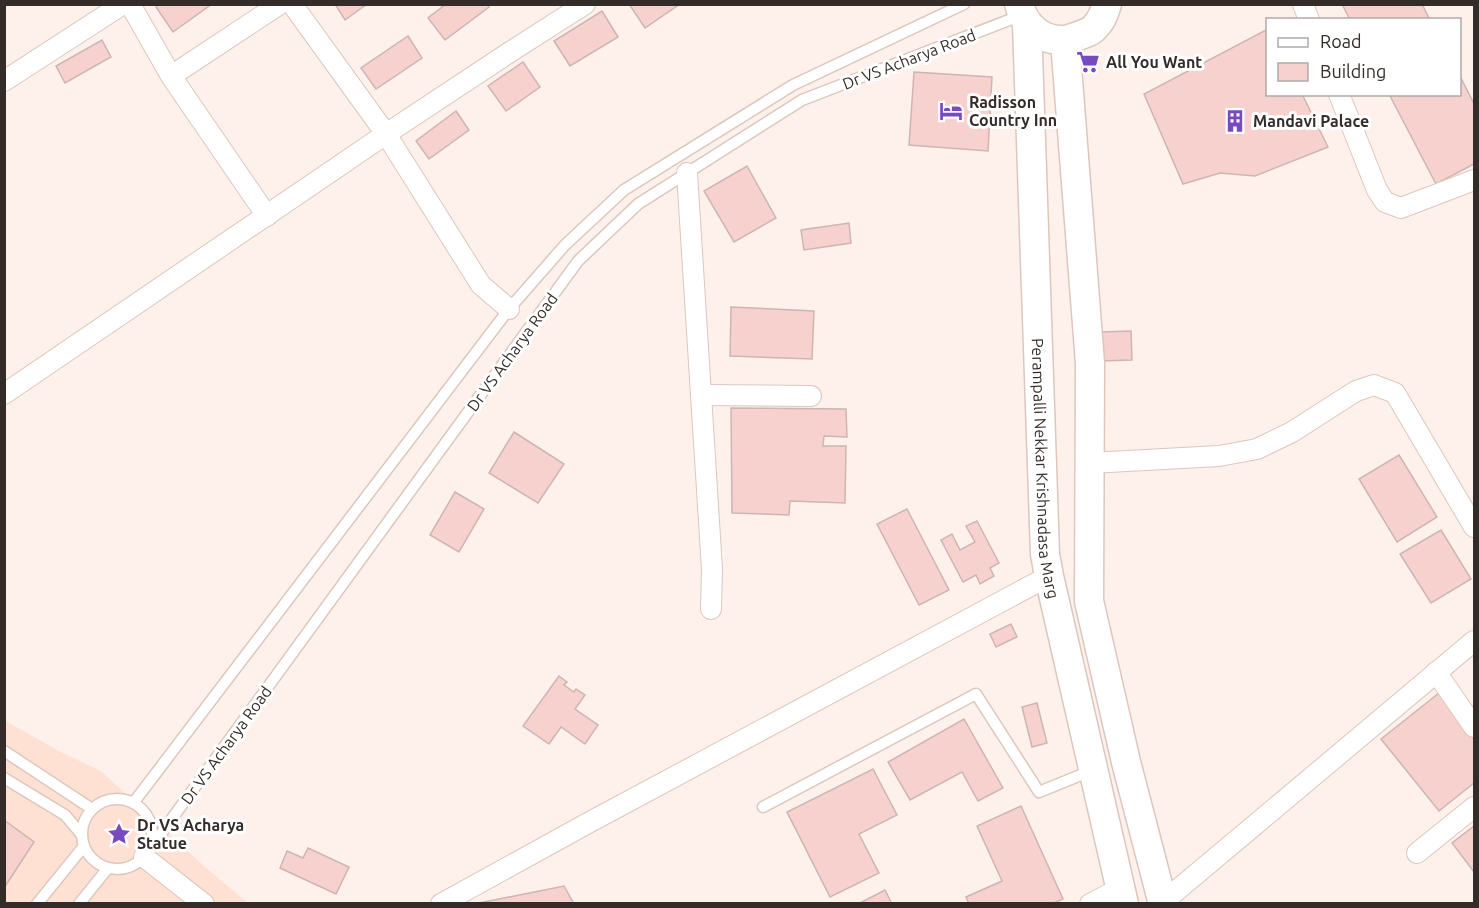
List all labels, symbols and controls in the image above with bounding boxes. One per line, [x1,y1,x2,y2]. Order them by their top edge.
legend [1266,18,1461,96]
street label: Dr VS Acharya Road [840,25,978,93]
text: Road [1320,31,1362,51]
supermarket icon: All You Want [1075,49,1101,75]
place label: All You Want [1106,53,1202,71]
text: Building [1320,61,1386,81]
place label: Radisson Country Inn [969,93,1057,129]
hotel icon: Radisson Country Inn [938,98,964,124]
building icon: Mandavi Palace [1222,108,1248,134]
place label: Mandavi Palace [1253,112,1369,130]
street label: Dr VS Acharya Road [463,290,561,414]
street label: Perampalli Nekkar Krishnadasa Marg [1029,338,1063,600]
street label: Dr VS Acharya Road [177,683,275,807]
place label: Dr VS Acharya Statue [137,816,244,852]
place icon: Dr VS Acharya Statue [106,821,132,847]

